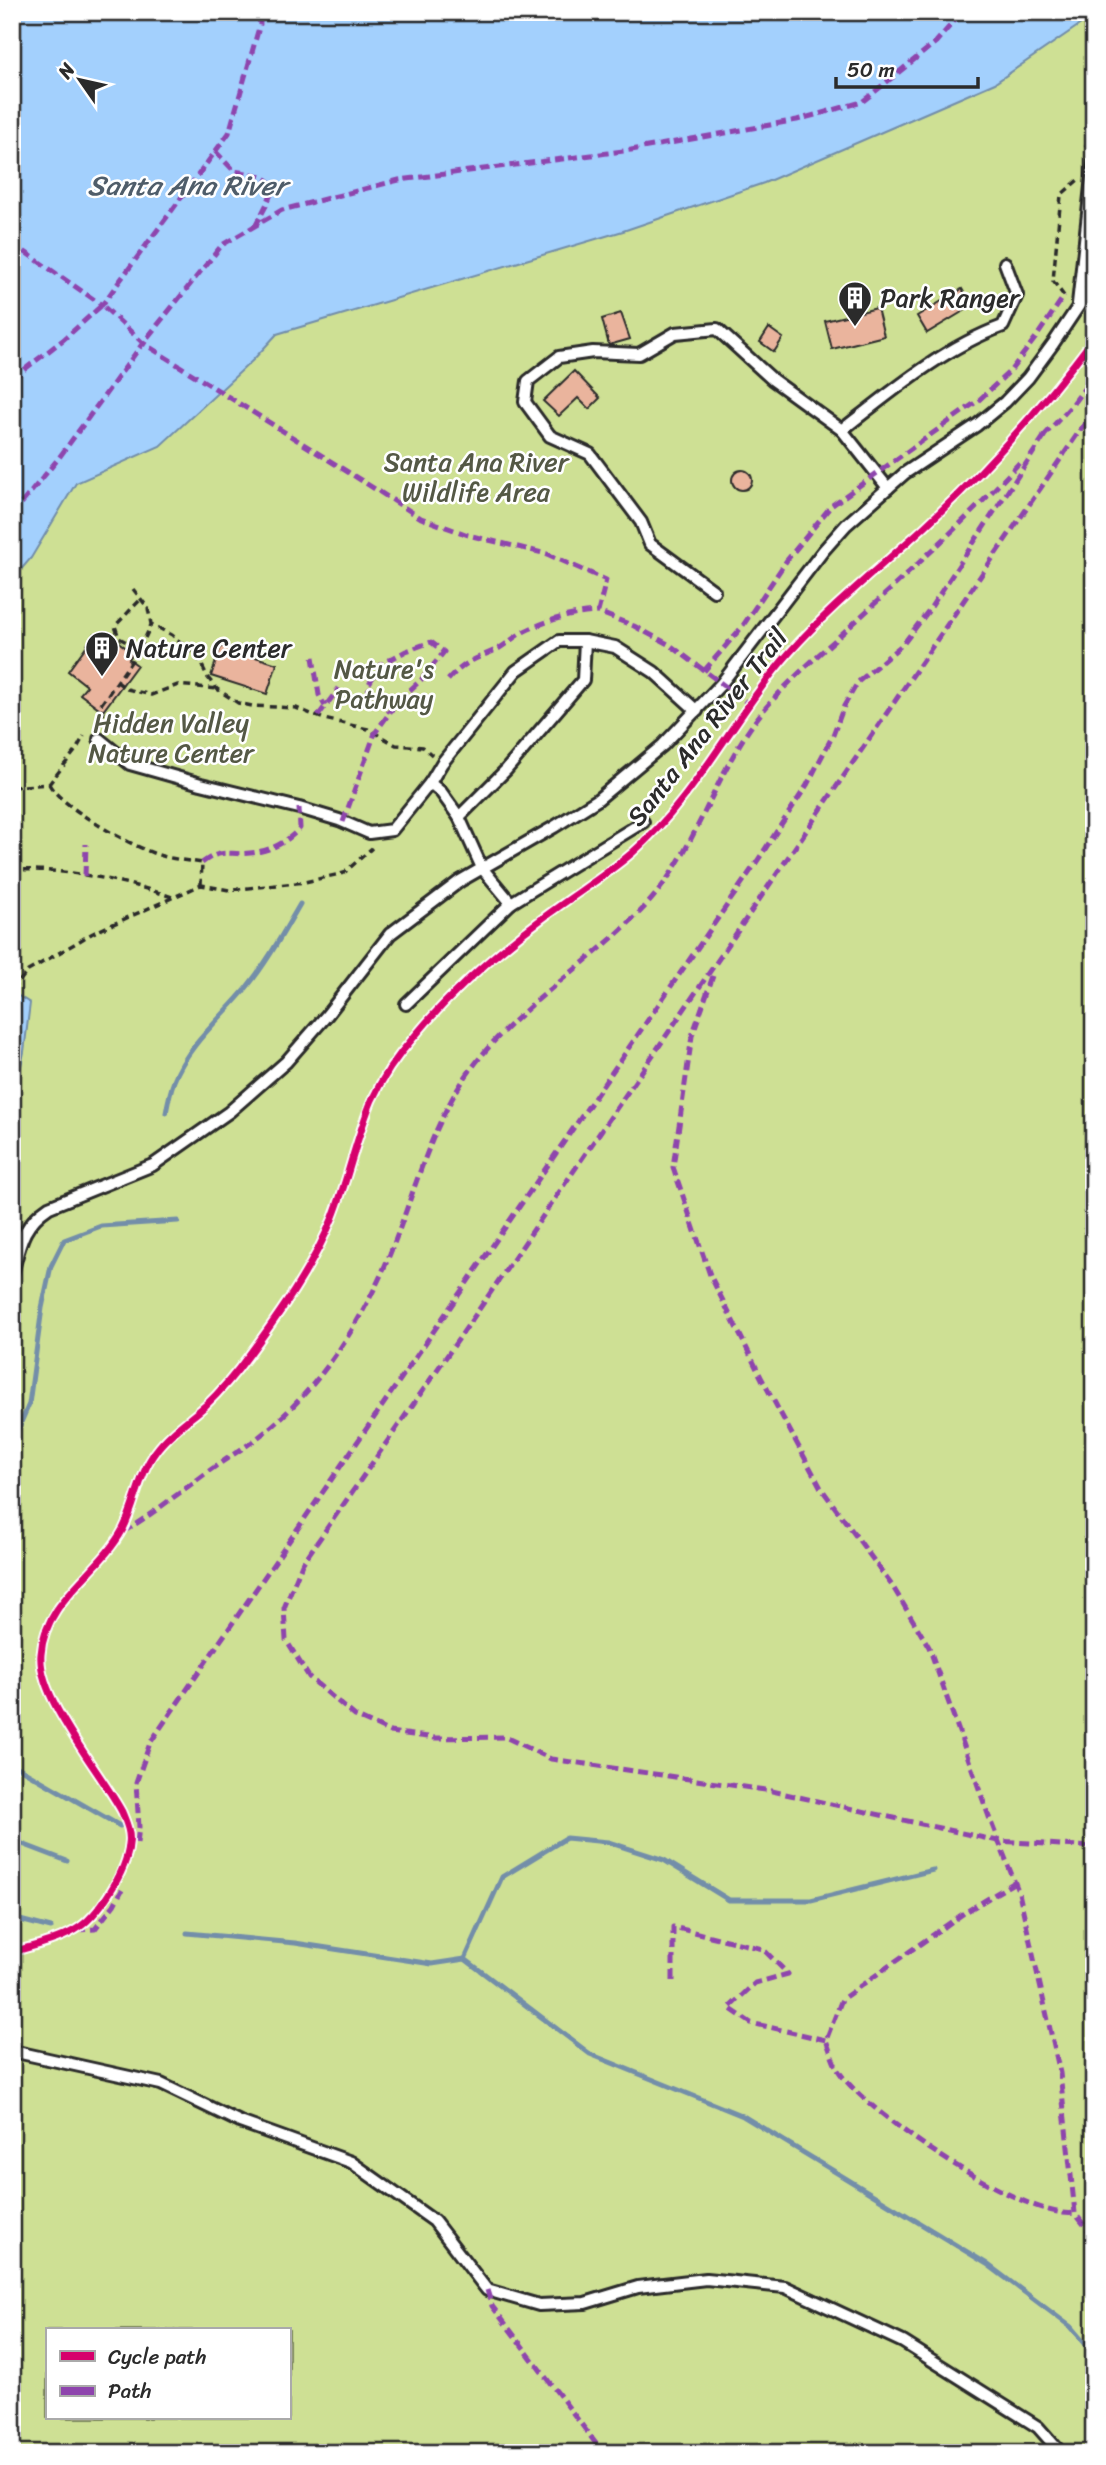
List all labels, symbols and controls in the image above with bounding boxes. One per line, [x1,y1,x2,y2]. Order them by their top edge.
north arrow [46,46,116,116]
scale bar [836,46,978,90]
text: 50 m [847,51,895,89]
text: N [48,55,84,86]
water label: Santa Ana River [88,161,292,210]
place label: Park Ranger [880,275,1021,321]
building icon: Park Ranger [836,279,874,328]
park label: Santa Ana River Wildlife Area [384,439,570,515]
street label: Santa Ana River Trail [614,617,800,836]
place label: Nature Center [126,625,293,671]
building icon: Nature Center [83,629,121,678]
park label: Nature's Pathway [334,646,434,722]
park label: Hidden Valley Nature Center [88,700,255,776]
legend [46,2328,290,2420]
text: Cycle path [108,2338,207,2376]
text: Path [108,2372,151,2410]

